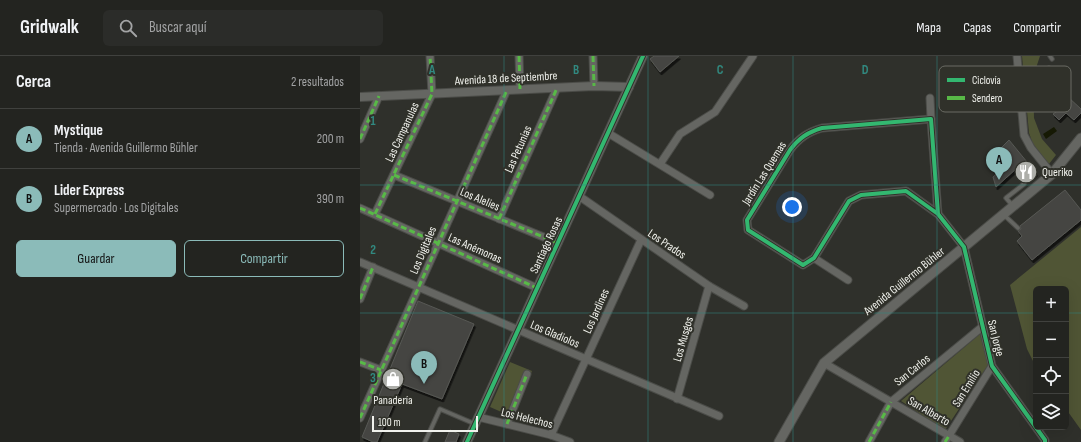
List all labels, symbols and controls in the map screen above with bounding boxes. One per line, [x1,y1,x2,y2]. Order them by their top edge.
search box [103,10,383,46]
text: Gridwalk [20,16,79,39]
icon: search [117,17,139,39]
text: Buscar aquí [149,18,207,37]
text: Mapa [916,19,941,36]
text: Capas [963,19,991,36]
text: Compartir [1013,19,1061,36]
text: A [428,62,436,78]
text: B [573,62,579,78]
text: C [717,62,724,78]
text: D [862,62,869,78]
legend [939,66,1071,112]
street label: Avenida 18 de Septiembre [453,68,558,89]
text: Cerca [16,72,51,92]
text: 2 resultados [291,74,344,90]
text: Ciclovía [972,74,1001,87]
text: Sendero [972,92,1003,105]
street label: Las Campanulas [382,100,423,164]
text: 1 [370,113,376,129]
text: Mystique [54,121,103,140]
street label: Las Petunias [501,123,535,175]
text: A [26,131,32,147]
text: 200 m [317,131,344,147]
street label: Jardín Las Quemas [738,139,790,209]
text: Tienda · Avenida Guillermo Bühler [54,140,198,156]
pin: A [986,147,1012,180]
restaurant icon: Queriko [1013,159,1039,185]
place label: Queriko [1042,165,1073,180]
text: Lider Express [54,181,124,200]
street label: Los Alelies [458,184,502,215]
text: B [26,191,32,207]
text: 390 m [317,191,344,207]
your location [782,197,802,217]
text: Supermercado · Los Digitales [54,200,178,216]
street label: Santiago Rosas [527,215,566,276]
street label: Los Digitales [407,224,440,276]
street label: Los Prados [645,226,689,263]
street label: Las Anémonas [446,230,504,267]
button: Guardar [16,240,176,277]
button: Compartir [184,240,344,277]
text: 2 [370,242,376,258]
street label: Avenida Guillermo Bühler [860,244,948,319]
map controls [1033,286,1069,430]
button: + [1033,286,1069,322]
street label: Los Jardines [580,287,613,336]
street label: Los Musgos [670,315,697,363]
street label: Los Gladiolos [528,317,582,352]
street label: San Jorge [984,318,1007,358]
button: − [1033,322,1069,358]
pin: B [411,351,437,384]
street label: San Carlos [891,351,933,389]
button: locate [1033,358,1069,394]
shop icon: Panadería [380,366,406,392]
street label: San Emilio [949,367,984,410]
text: 3 [370,370,376,386]
place label: Panadería [373,393,413,408]
street label: San Alberto [905,393,953,430]
button: layers [1033,394,1069,430]
street label: Los Helechos [499,405,554,432]
scale bar [372,414,478,433]
text: 100 m [378,416,400,429]

